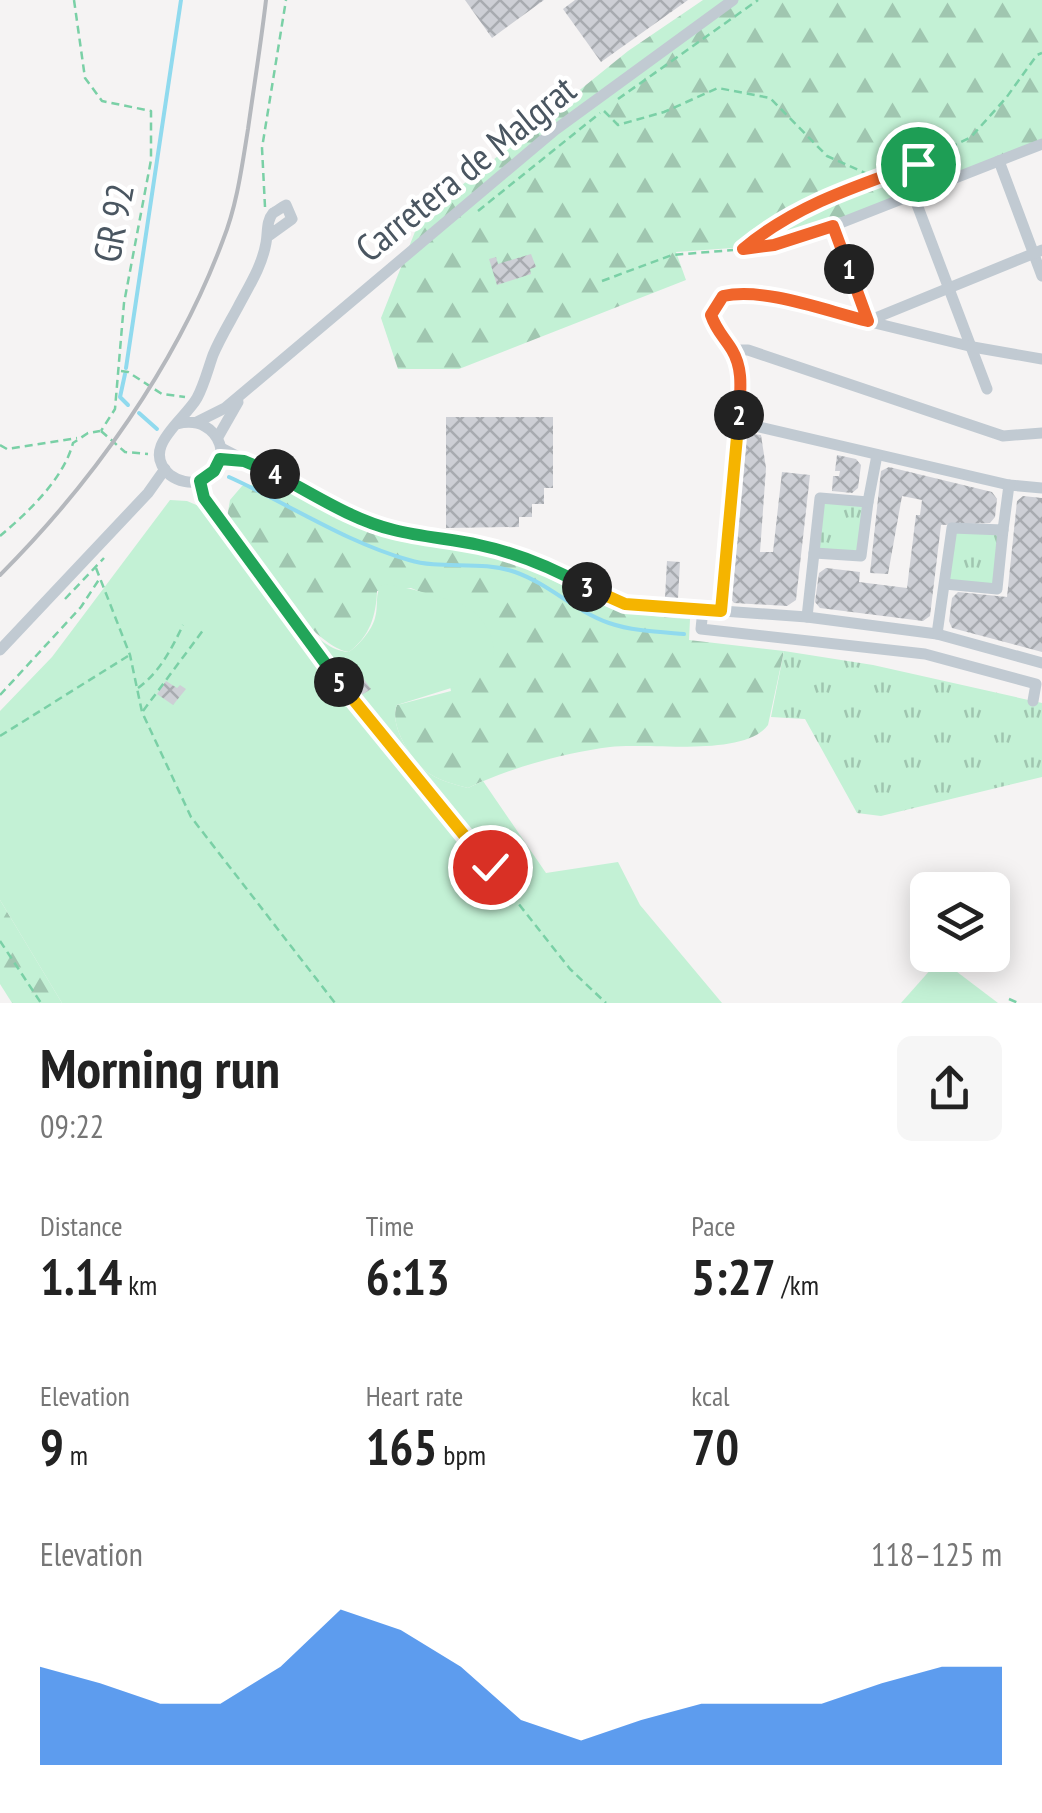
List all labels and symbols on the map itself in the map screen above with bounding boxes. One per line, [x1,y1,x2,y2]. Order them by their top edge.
street label: Carretera de Malgrat [345,64,585,272]
pin [876,122,961,207]
street label: GR 92 [81,179,144,266]
pin: 1 [824,244,874,294]
pin: 2 [714,390,764,440]
pin: 4 [250,449,300,499]
pin: 3 [562,562,612,612]
pin: 5 [314,657,364,707]
pin [448,825,533,910]

